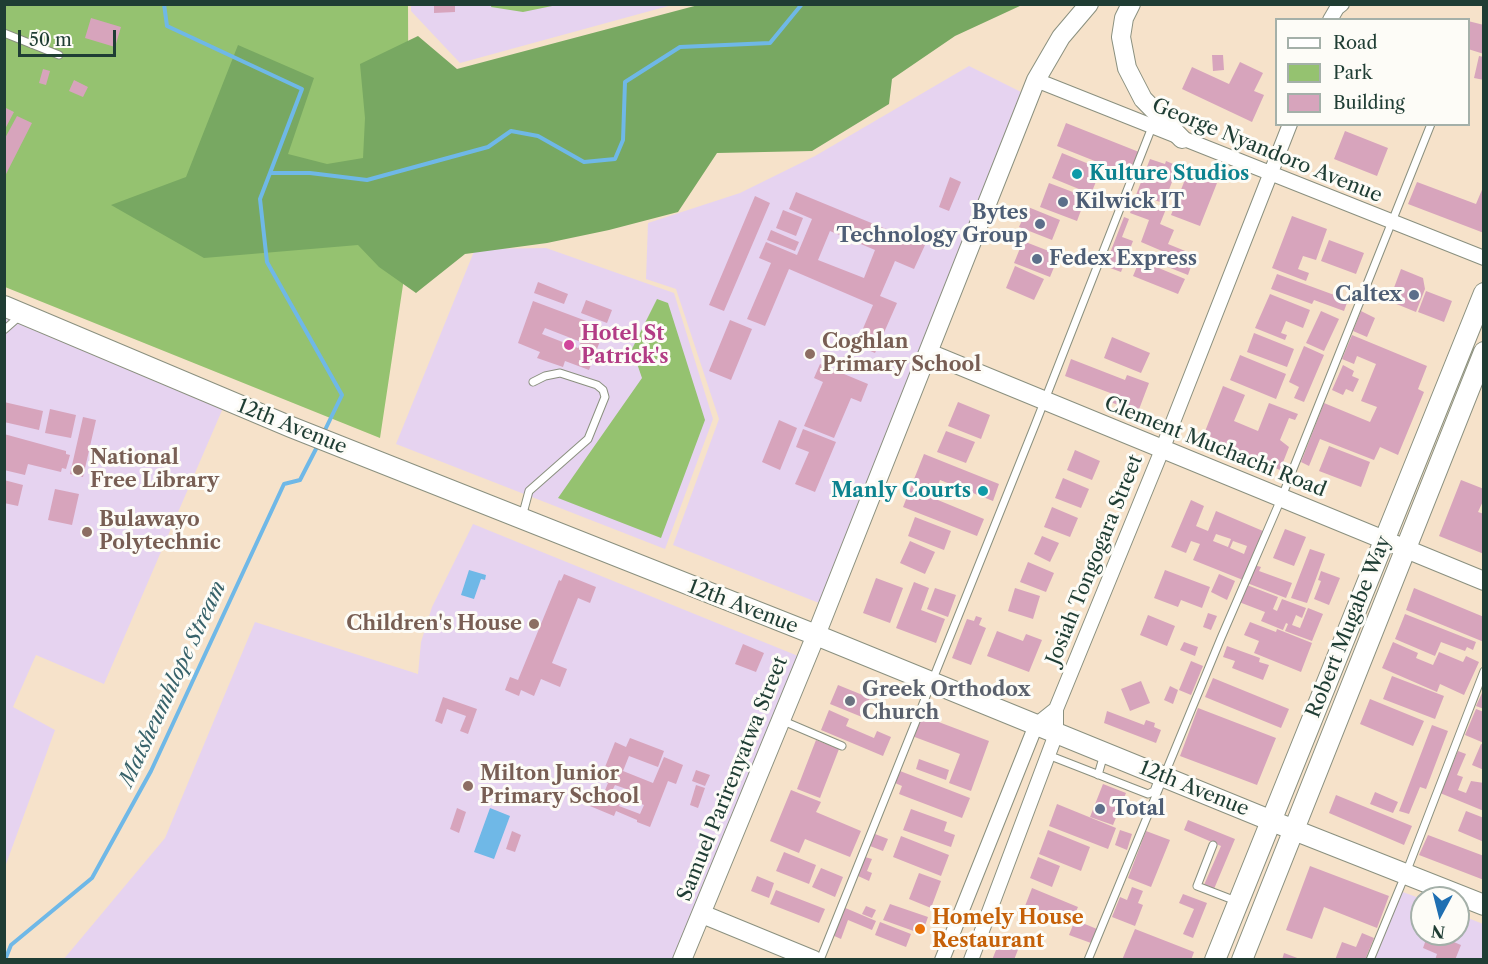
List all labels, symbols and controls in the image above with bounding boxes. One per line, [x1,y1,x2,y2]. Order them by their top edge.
scale bar [21,18,118,56]
legend [1275,18,1470,126]
text: 50 m [29,29,72,51]
text: Road [1333,32,1378,54]
text: Park [1333,62,1372,84]
text: Building [1333,92,1405,114]
street label: George Nyandoro Avenue [1149,94,1385,208]
place label: Kulture Studios [1089,162,1249,186]
marker: Kulture Studios [1070,167,1084,181]
place label: Kilwick IT [1075,190,1184,214]
marker: Kilwick IT [1056,195,1070,209]
place label: Bytes Technology Group [837,201,1028,248]
marker: Bytes Technology Group [1033,217,1047,231]
place label: Fedex Express [1049,247,1197,271]
marker: Fedex Express [1030,252,1044,266]
place label: Caltex [1335,283,1402,307]
marker: Caltex [1407,288,1421,302]
place label: Hotel St Patrick's [581,322,668,369]
place label: Coghlan Primary School [822,330,981,377]
marker: Hotel St Patrick's [562,338,576,352]
marker: Coghlan Primary School [803,347,817,361]
street label: Clement Muchachi Road [1101,391,1329,503]
street label: 12th Avenue [234,394,350,460]
place label: National Free Library [90,446,219,493]
street label: Josiah Tongogara Street [1042,451,1148,669]
marker: National Free Library [71,463,85,477]
place label: Manly Courts [831,479,971,503]
marker: Manly Courts [976,484,990,498]
place label: Bulawayo Polytechnic [99,508,221,555]
marker: Bulawayo Polytechnic [80,525,94,539]
street label: Robert Mugabe Way [1302,533,1396,721]
street label: 12th Avenue [685,575,801,639]
water label: Matsheumhlope Stream [114,577,232,791]
place label: Children's House [346,612,522,636]
marker: Children's House [527,617,541,631]
street label: Samuel Parirenyatwa Street [673,653,793,905]
place label: Greek Orthodox Church [862,678,1030,725]
marker: Greek Orthodox Church [843,694,857,708]
street label: 12th Avenue [1136,756,1252,822]
place label: Milton Junior Primary School [480,762,639,809]
marker: Milton Junior Primary School [461,779,475,793]
place label: Total [1112,797,1165,821]
marker: Total [1093,802,1107,816]
north arrow [1410,886,1470,946]
place label: Homely House Restaurant [932,906,1084,953]
text: N [1430,921,1446,943]
marker: Homely House Restaurant [913,922,927,936]

